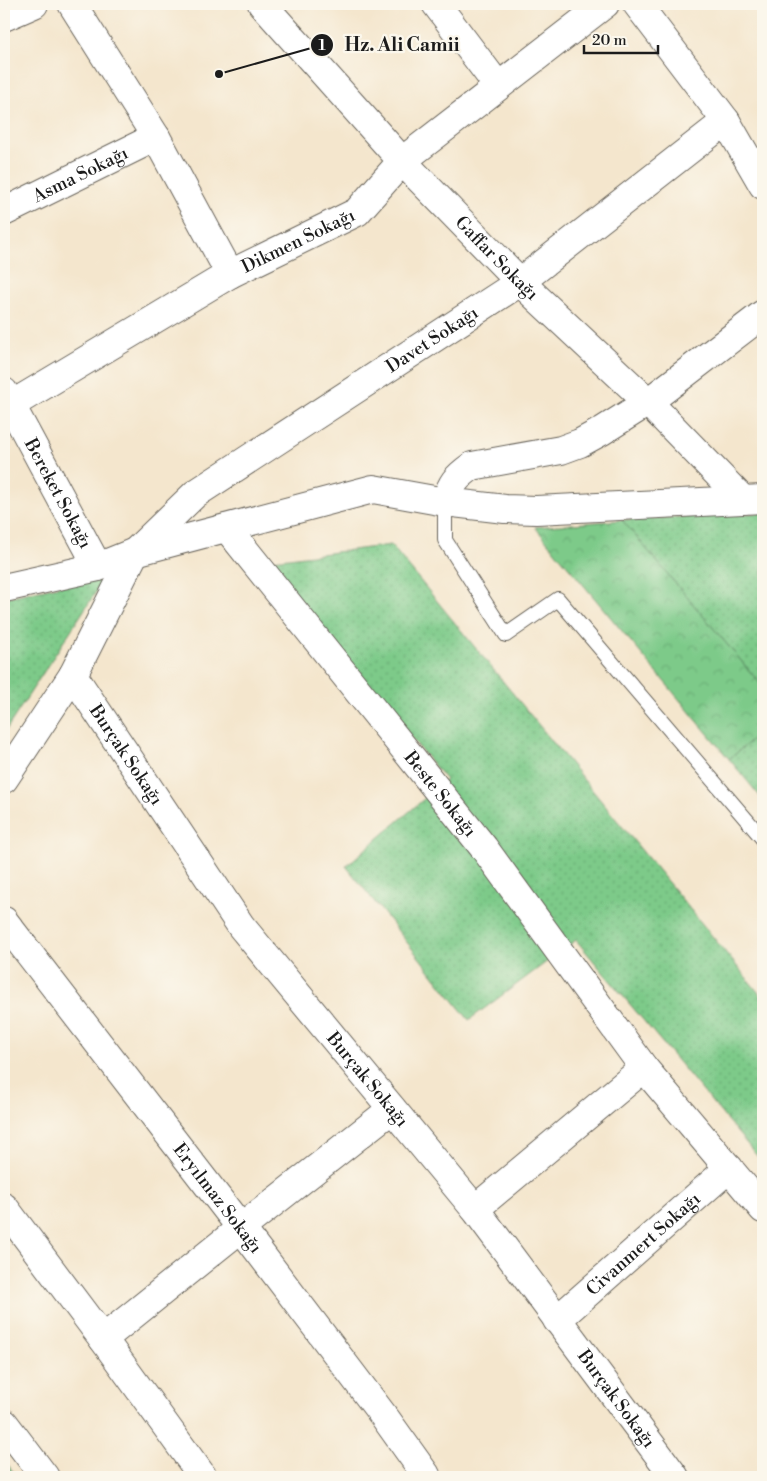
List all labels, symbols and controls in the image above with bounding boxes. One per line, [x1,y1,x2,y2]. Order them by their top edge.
scale bar [584,22,658,54]
callout: Hz. Ali Camii [309,28,470,62]
text: 20 m [592,31,627,50]
text: Hz. Ali Camii [344,33,460,57]
text: 1 [318,36,326,55]
street label: Asma Sokağı [28,141,132,208]
street label: Dikmen Sokağı [238,203,359,278]
street label: Gaffar Sokağı [450,211,543,305]
street label: Davet Sokağı [381,301,483,378]
street label: Bereket Sokağı [19,433,97,552]
street label: Burçak Sokağı [84,699,168,810]
street label: Beste Sokağı [398,745,482,842]
street label: Burçak Sokağı [321,1026,414,1132]
street label: Eryılmaz Sokağı [168,1138,268,1258]
street label: Civanmert Sokağı [581,1187,705,1301]
street label: Burçak Sokağı [572,1344,661,1452]

